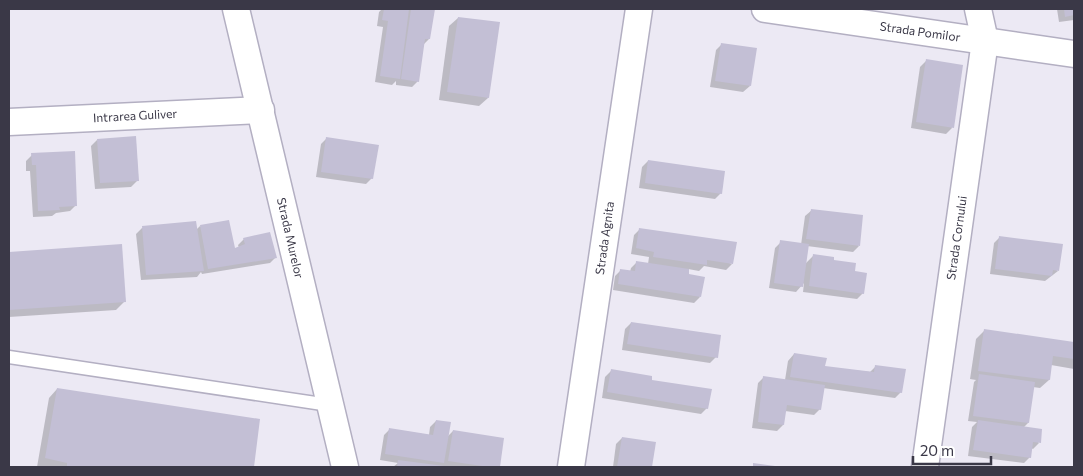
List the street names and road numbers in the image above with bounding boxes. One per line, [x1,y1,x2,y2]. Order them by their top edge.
street label: Strada Pomilor [879,18,962,44]
street label: Intrarea Guliver [92,106,178,124]
street label: Strada Cornului [943,195,969,281]
street label: Strada Murelor [275,196,307,280]
street label: Strada Agnita [592,200,616,275]

